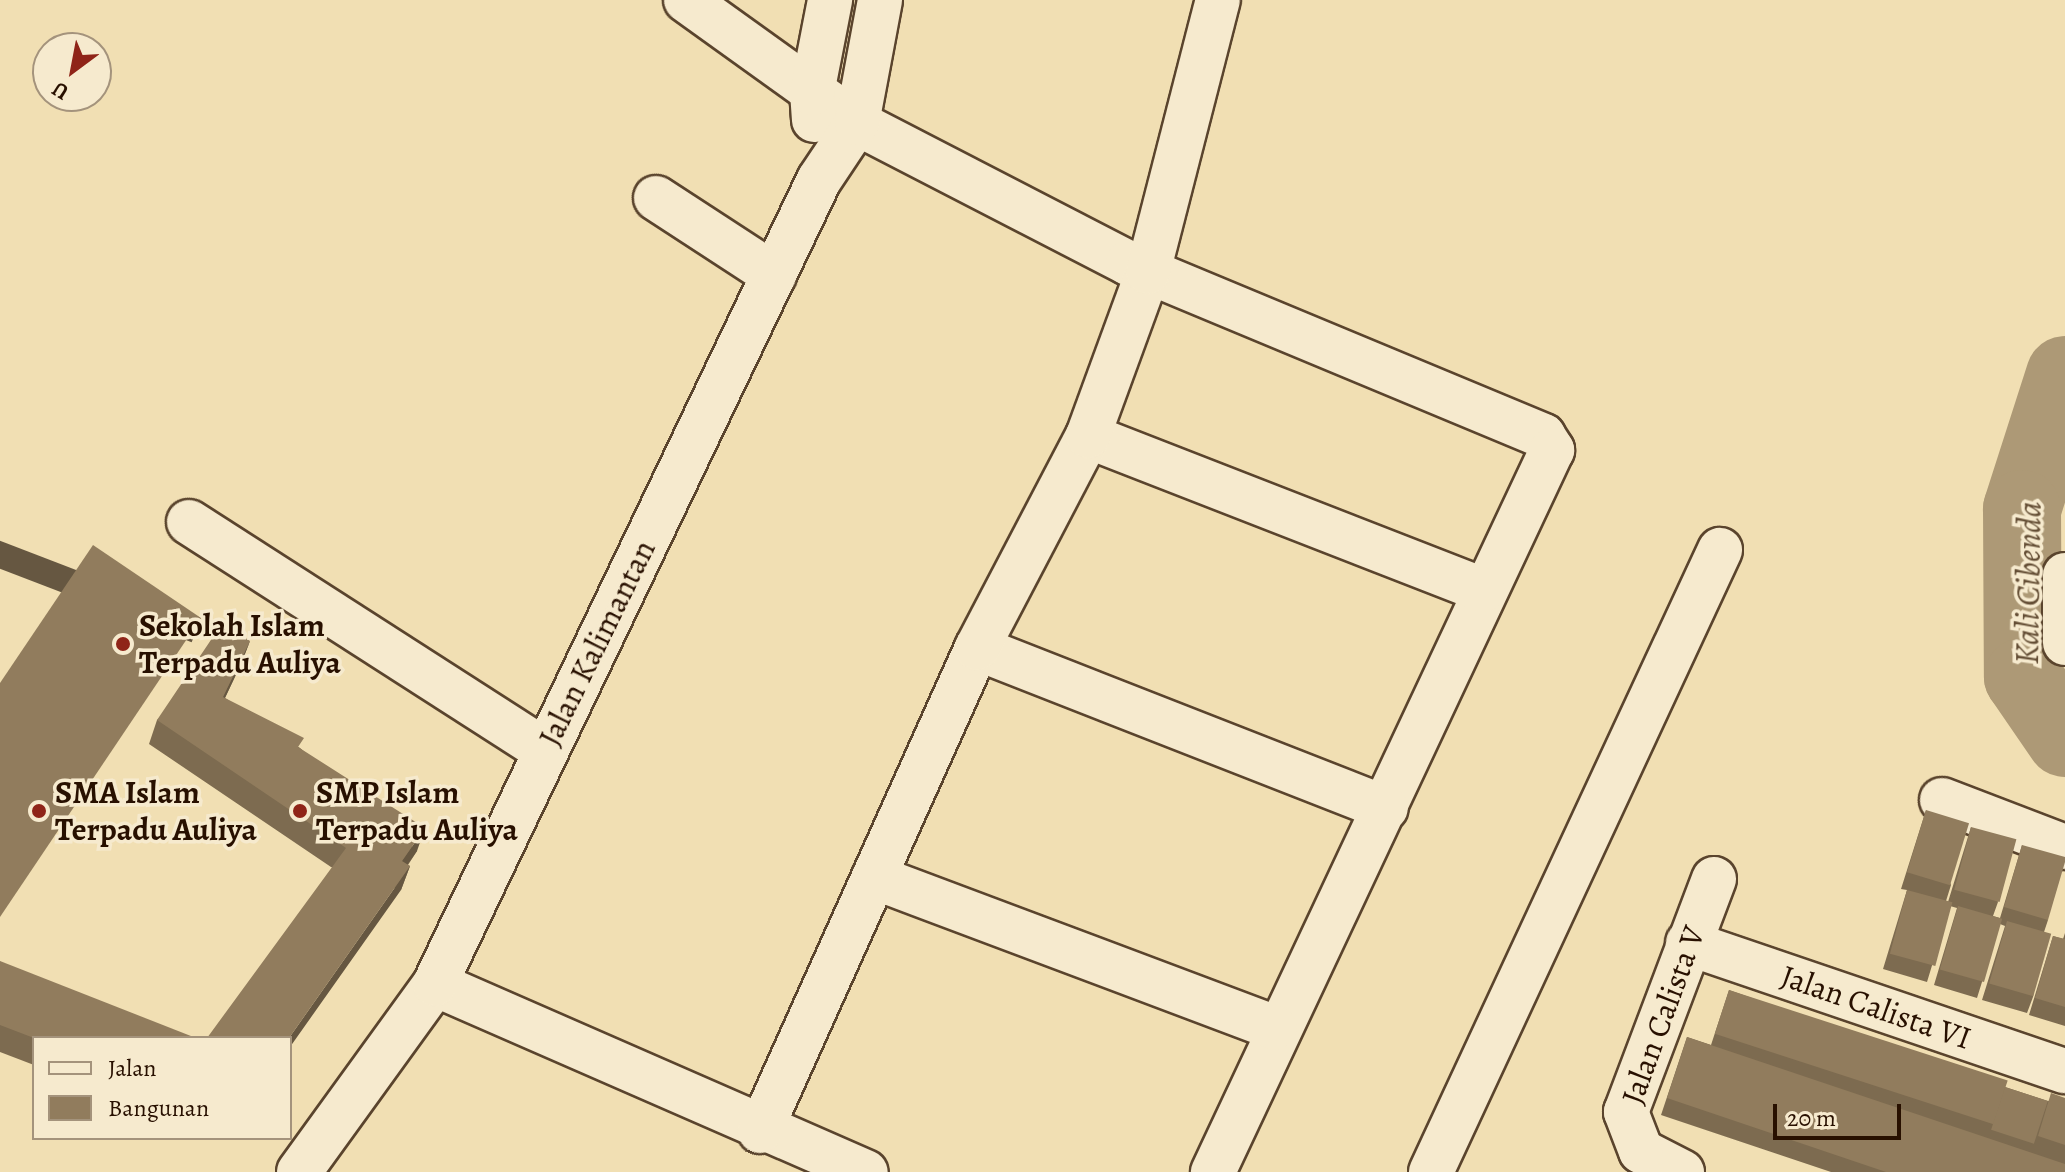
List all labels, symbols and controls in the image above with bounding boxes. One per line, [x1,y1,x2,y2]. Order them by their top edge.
north arrow [32,32,112,112]
text: U [46,74,74,107]
water label: Kali Cibenda [2006,501,2050,665]
street label: Jalan Kalimantan [531,534,663,752]
place label: Sekolah Islam Terpadu Auliya [139,607,341,682]
marker: Sekolah Islam Terpadu Auliya [114,635,132,653]
place label: SMA Islam Terpadu Auliya [55,774,257,849]
place label: SMP Islam Terpadu Auliya [316,774,518,849]
marker: SMA Islam Terpadu Auliya [30,802,48,820]
marker: SMP Islam Terpadu Auliya [291,802,309,820]
street label: Jalan Calista V [1613,921,1713,1109]
street label: Jalan Calista VI [1776,957,1976,1057]
legend [32,1036,292,1140]
text: Jalan [108,1052,157,1084]
scale bar [1777,1088,1905,1138]
text: Bangunan [108,1092,209,1124]
text: 20 m [1787,1102,1836,1134]

